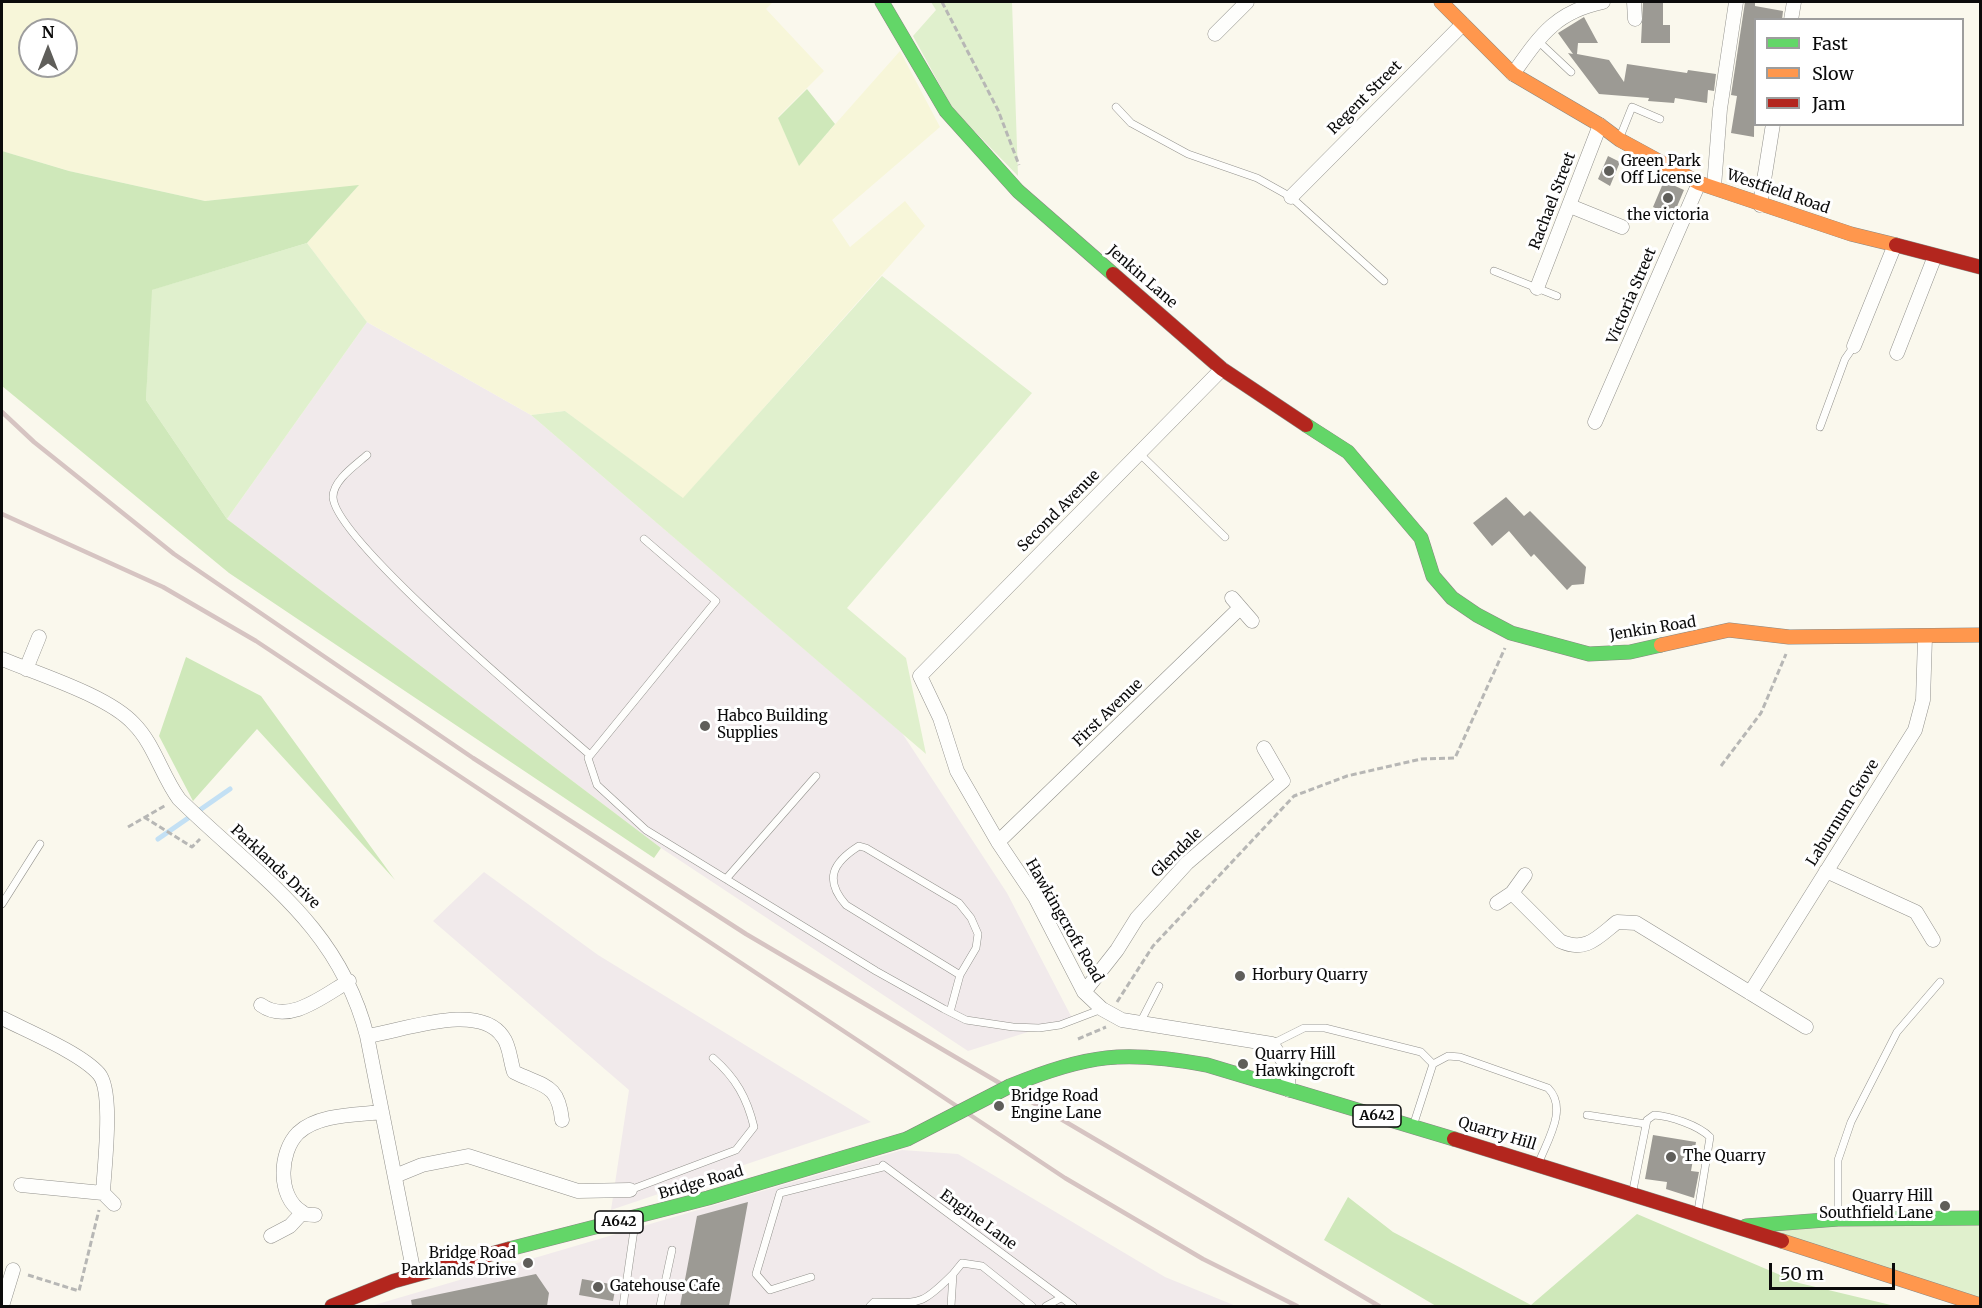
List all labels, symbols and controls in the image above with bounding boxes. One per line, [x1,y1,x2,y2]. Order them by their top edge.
north arrow [18,18,78,78]
legend [1754,18,1964,126]
text: N [42,22,54,42]
text: Fast [1812,32,1848,55]
street label: Regent Street [1324,57,1406,139]
text: Slow [1812,62,1854,85]
text: Jam [1812,92,1846,115]
street label: Rachael Street [1526,150,1580,252]
place label: Green Park Off License [1621,153,1701,188]
marker: Green Park Off License [1602,164,1616,178]
street label: Westfield Road [1724,166,1832,218]
marker: the victoria [1661,191,1675,205]
place label: the victoria [1627,207,1709,225]
street label: Jenkin Lane [1103,242,1181,312]
street label: Victoria Street [1604,245,1660,347]
street label: Second Avenue [1014,466,1104,556]
street label: Jenkin Road [1609,613,1697,645]
street label: First Avenue [1069,675,1147,751]
place label: Habco Building Supplies [717,708,828,743]
marker: Habco Building Supplies [698,719,712,733]
street label: Laburnum Grove [1803,756,1883,870]
street label: Parklands Drive [227,821,323,913]
street label: Glendale [1148,825,1206,881]
street label: Hawkingcroft Road [1021,856,1107,986]
place label: Horbury Quarry [1252,967,1368,985]
marker: Horbury Quarry [1233,969,1247,983]
place label: Quarry Hill Hawkingcroft [1255,1046,1355,1081]
marker: Quarry Hill Hawkingcroft [1236,1057,1250,1071]
place label: Bridge Road Engine Lane [1011,1088,1101,1123]
marker: Bridge Road Engine Lane [992,1099,1006,1113]
road number: A642 [1353,1105,1401,1127]
street label: Quarry Hill [1456,1114,1538,1154]
place label: The Quarry [1683,1148,1766,1166]
marker: The Quarry [1664,1150,1678,1164]
street label: Bridge Road [657,1162,745,1204]
street label: Engine Lane [936,1186,1020,1254]
place label: Quarry Hill Southfield Lane [1819,1188,1933,1223]
marker: Quarry Hill Southfield Lane [1938,1199,1952,1213]
road number: A642 [595,1211,643,1233]
place label: Bridge Road Parklands Drive [401,1245,516,1280]
scale bar [1772,1251,1898,1289]
marker: Bridge Road Parklands Drive [521,1256,535,1270]
text: 50 m [1780,1262,1824,1285]
place label: Gatehouse Cafe [610,1278,720,1296]
marker: Gatehouse Cafe [591,1280,605,1294]

